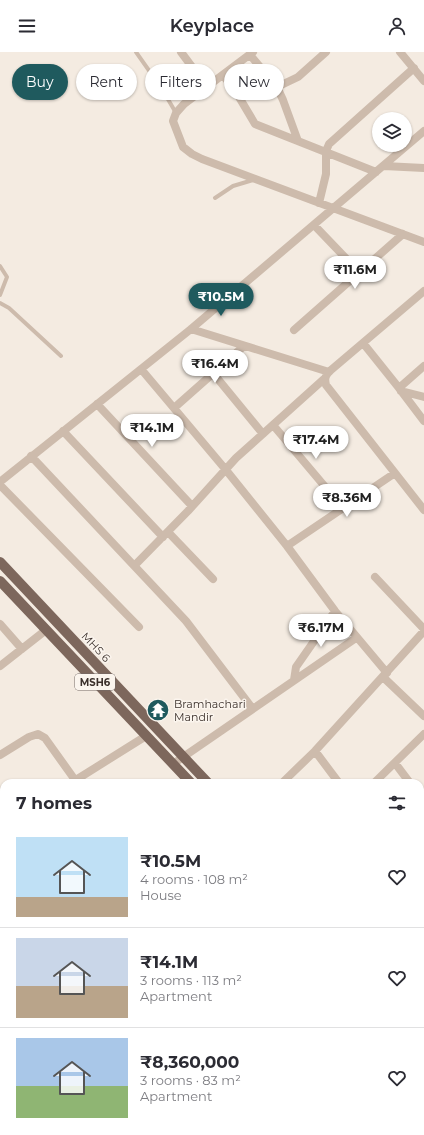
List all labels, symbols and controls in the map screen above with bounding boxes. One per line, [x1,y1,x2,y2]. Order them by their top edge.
icon: menu [16,15,38,37]
text: Keyplace [170,15,254,37]
icon: person [386,15,408,37]
chip: Buy [12,64,68,100]
chip: Rent [76,64,137,100]
chip: Filters [145,64,216,100]
chip: New [224,64,284,100]
map controls [372,112,412,152]
button: layers [372,112,412,152]
pin: ₹11.6M [322,256,388,290]
text: ₹11.6M [333,261,377,277]
pin: ₹10.5M [188,283,254,317]
text: ₹10.5M [198,288,244,304]
pin: ₹16.4M [182,350,248,384]
text: ₹16.4M [191,355,239,371]
pin: ₹14.1M [119,414,185,448]
text: ₹14.1M [130,419,174,435]
pin: ₹17.4M [283,426,349,460]
text: ₹17.4M [293,431,339,447]
pin: ₹8.36M [314,484,380,518]
text: ₹8.36M [322,489,372,505]
pin: ₹6.17M [288,614,354,648]
text: ₹6.17M [298,619,344,635]
street label: MHS 6 [79,629,114,665]
road number: MSH6 [75,674,115,690]
temple icon: Bramhachari Mandir [145,697,171,723]
place label: Bramhachari Mandir [174,697,246,724]
icon: filters [386,792,408,814]
text: 7 homes [16,793,92,813]
text: ₹10.5M [140,851,201,871]
icon: home [48,853,96,901]
icon: heart [386,866,408,888]
text: 4 rooms · 108 m² [140,871,248,887]
text: House [140,887,182,903]
text: ₹14.1M [140,952,198,972]
icon: home [48,954,96,1002]
icon: heart [386,967,408,989]
text: 3 rooms · 113 m² [140,972,242,988]
text: Apartment [140,988,212,1004]
text: ₹8,360,000 [140,1052,239,1072]
icon: home [48,1054,96,1102]
icon: heart [386,1067,408,1089]
text: 3 rooms · 83 m² [140,1072,241,1088]
text: Apartment [140,1088,212,1104]

